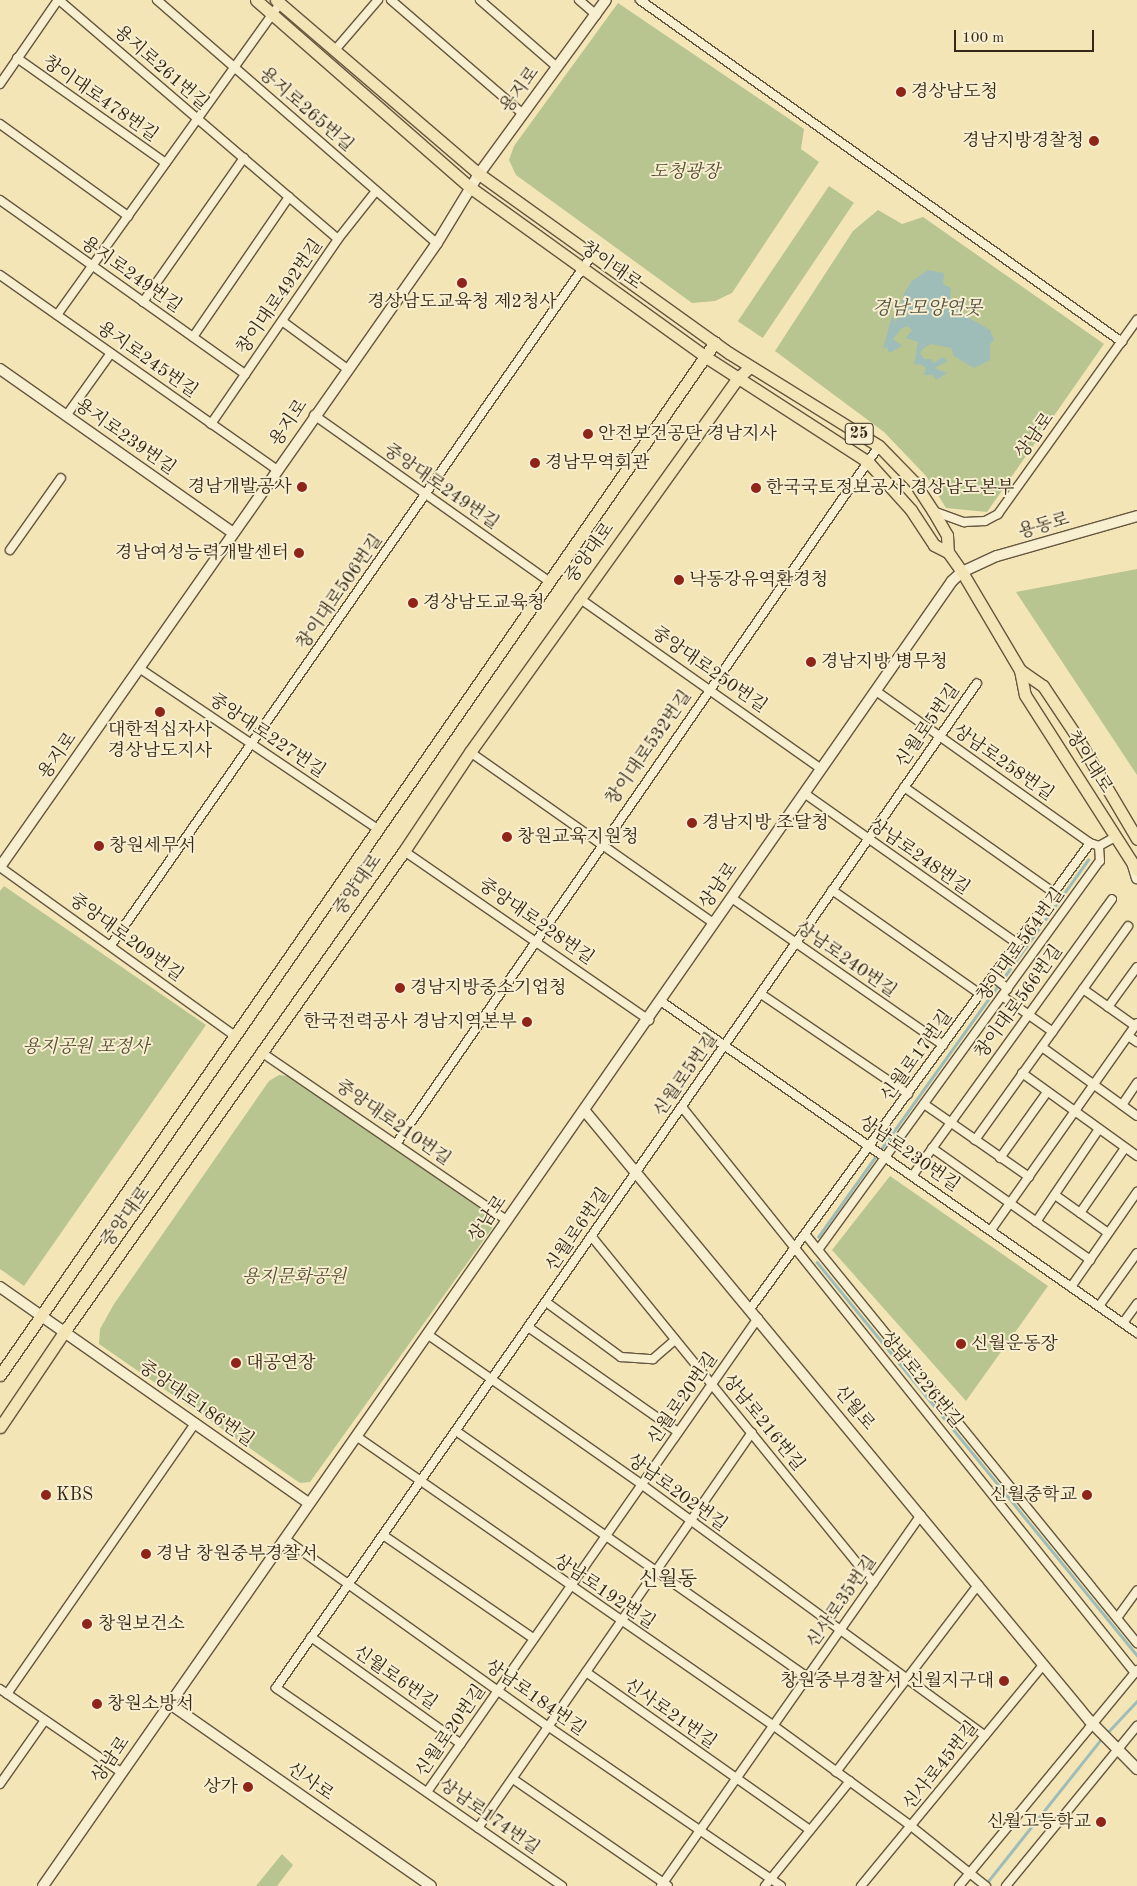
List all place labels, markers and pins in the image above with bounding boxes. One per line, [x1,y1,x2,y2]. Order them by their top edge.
place label: 경상남도청 [911,81,998,103]
marker: 경상남도청 [895,86,907,98]
place label: 경남지방경찰청 [962,130,1084,152]
marker: 경남지방경찰청 [1088,135,1100,147]
marker: 경상남도교육청 제2청사 [456,277,468,289]
place label: 경상남도교육청 제2청사 [367,291,557,313]
place label: 안전보건공단 경남지사 [598,423,777,445]
marker: 안전보건공단 경남지사 [582,428,594,440]
place label: 경남무역회관 [545,452,649,474]
marker: 경남무역회관 [529,457,541,469]
place label: 경남개발공사 [188,476,292,498]
place label: 한국국토정보공사 경상남도본부 [766,477,1014,499]
marker: 경남개발공사 [296,481,308,493]
marker: 한국국토정보공사 경상남도본부 [750,482,762,494]
place label: 경남여성능력개발센터 [115,542,289,564]
marker: 경남여성능력개발센터 [293,547,305,559]
place label: 낙동강유역환경청 [689,569,828,591]
marker: 낙동강유역환경청 [673,574,685,586]
place label: 경상남도교육청 [423,592,545,614]
marker: 경상남도교육청 [407,597,419,609]
place label: 경남지방 병무청 [821,651,948,673]
marker: 경남지방 병무청 [805,656,817,668]
marker: 대한적십자사 경상남도지사 [154,706,166,718]
place label: 대한적십자사 경상남도지사 [108,720,212,762]
place label: 경남지방 조달청 [702,812,829,834]
marker: 경남지방 조달청 [686,817,698,829]
place label: 창원교육지원청 [517,826,639,848]
marker: 창원교육지원청 [501,831,513,843]
place label: 창원세무서 [109,835,196,857]
marker: 창원세무서 [93,840,105,852]
place label: 경남지방중소기업청 [410,977,566,999]
marker: 경남지방중소기업청 [394,982,406,994]
place label: 한국전력공사 경남지역본부 [303,1011,517,1033]
marker: 한국전력공사 경남지역본부 [521,1016,533,1028]
place label: 신월운동장 [971,1333,1058,1355]
marker: 신월운동장 [955,1338,967,1350]
place label: 대공연장 [246,1352,316,1374]
marker: 대공연장 [230,1357,242,1369]
place label: KBS [56,1484,93,1506]
place label: 신월중학교 [990,1484,1077,1506]
marker: KBS [40,1489,52,1501]
marker: 신월중학교 [1081,1489,1093,1501]
place label: 경남 창원중부경찰서 [156,1543,318,1565]
marker: 경남 창원중부경찰서 [140,1548,152,1560]
place label: 창원보건소 [98,1613,185,1635]
marker: 창원보건소 [80,1617,94,1631]
place label: 창원중부경찰서 신월지구대 [780,1670,994,1692]
marker: 창원중부경찰서 신월지구대 [998,1675,1010,1687]
place label: 창원소방서 [107,1693,194,1715]
marker: 창원소방서 [91,1698,103,1710]
place label: 상가 [203,1776,238,1798]
marker: 상가 [242,1781,254,1793]
place label: 신월고등학교 [987,1811,1091,1833]
marker: 신월고등학교 [1095,1816,1107,1828]

